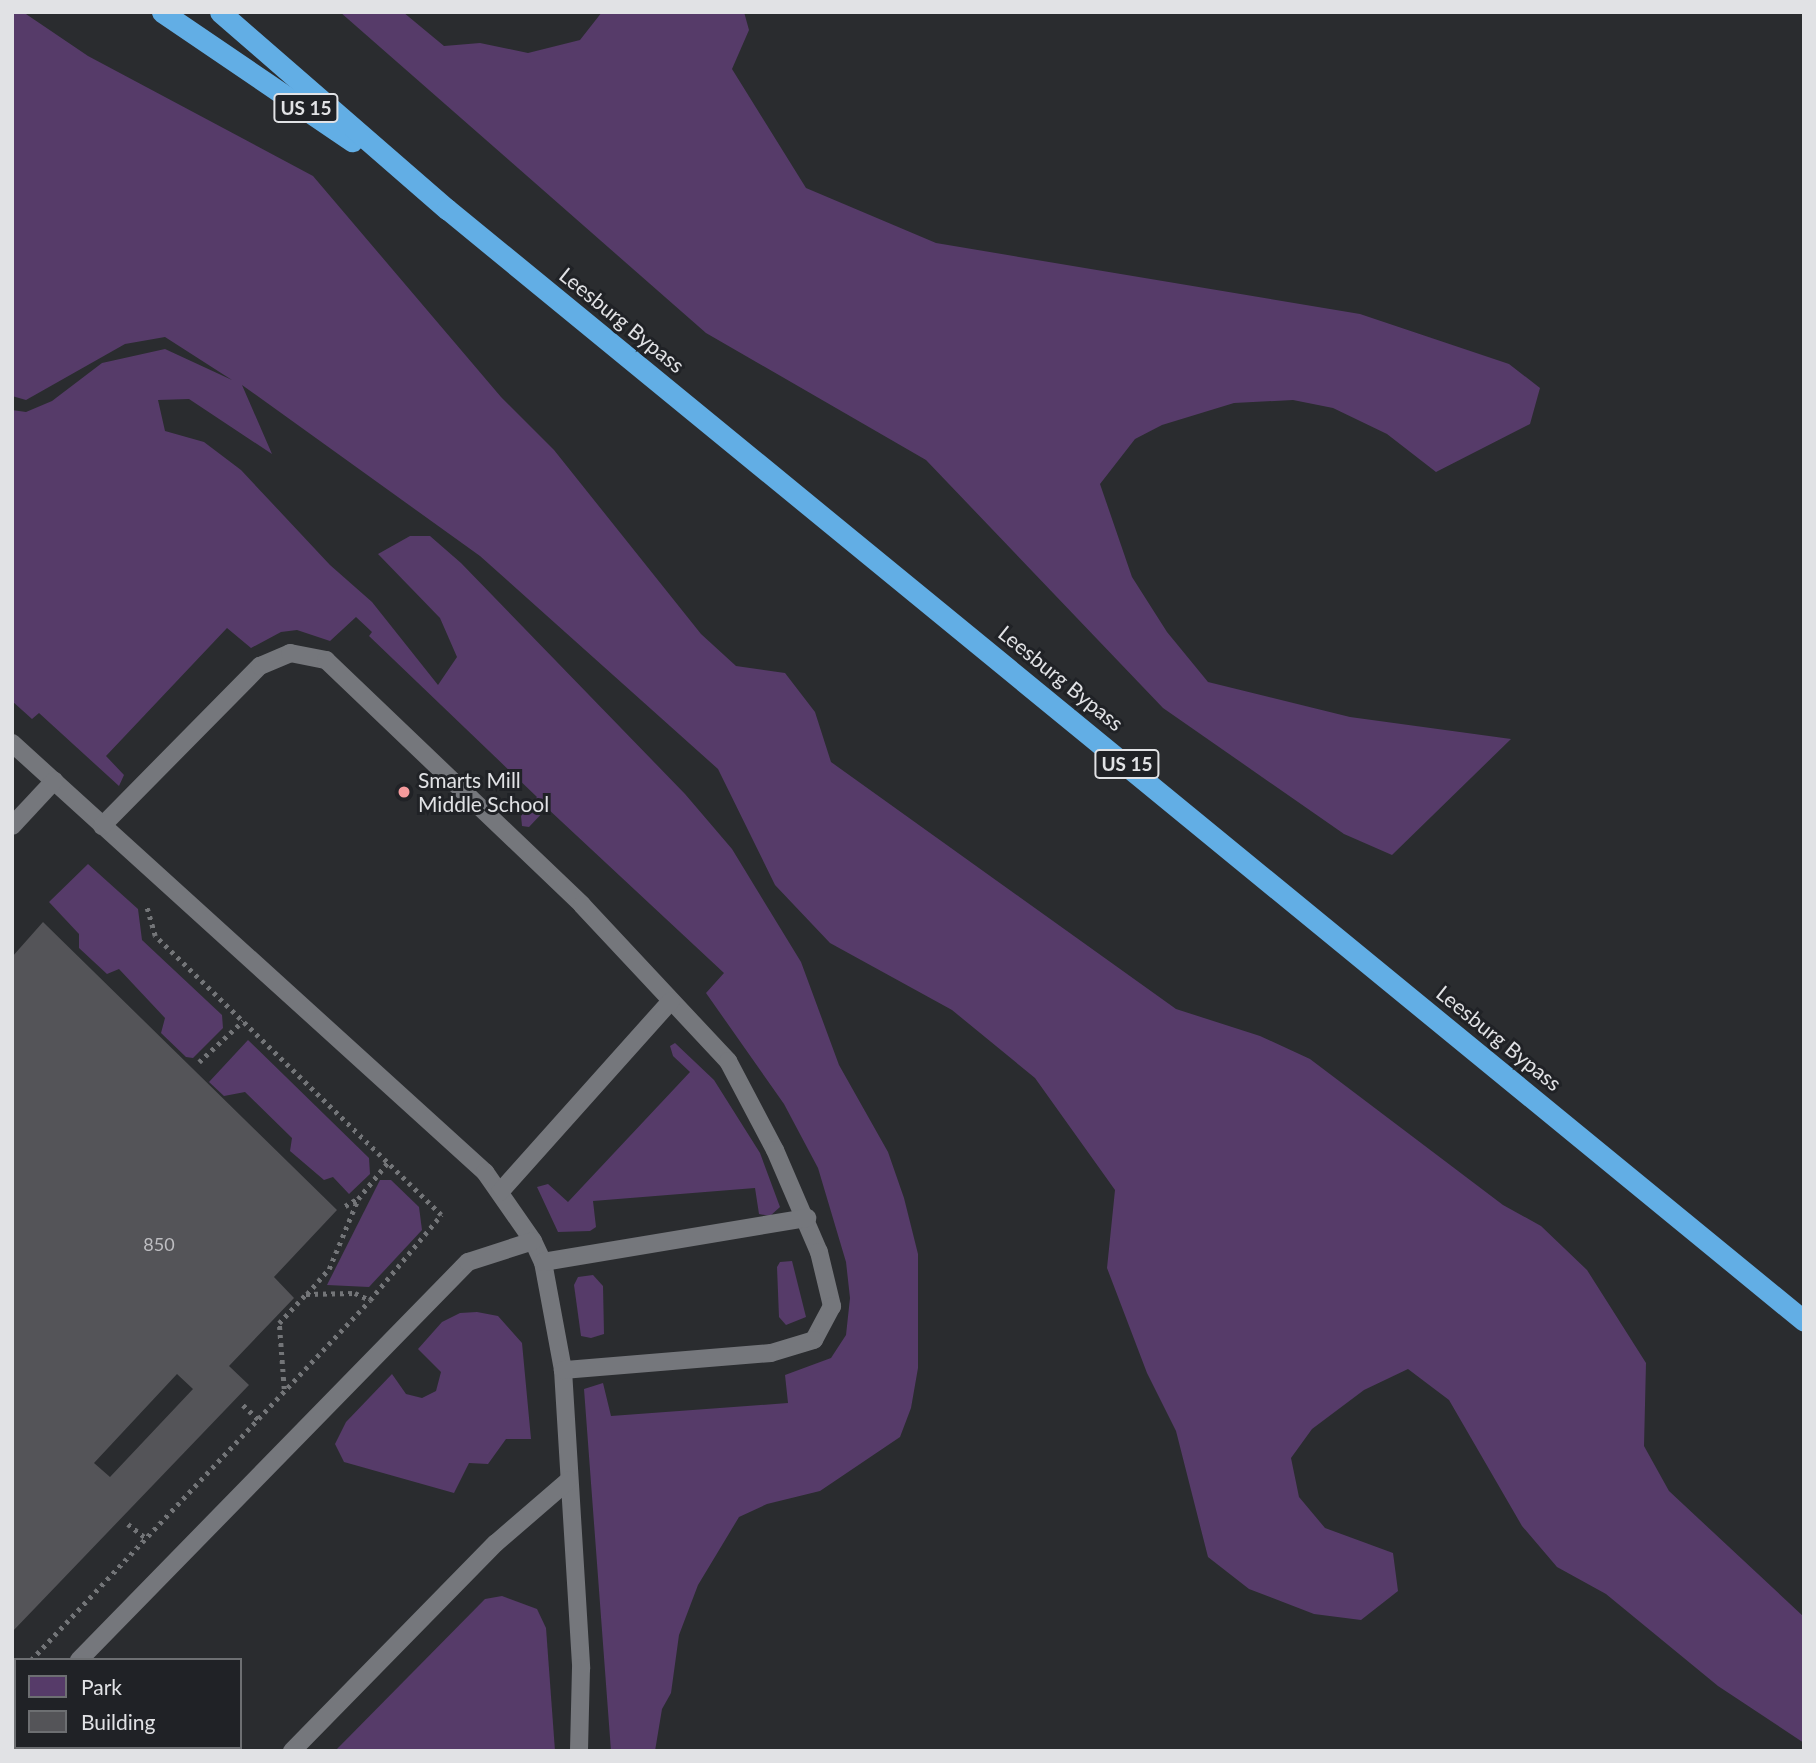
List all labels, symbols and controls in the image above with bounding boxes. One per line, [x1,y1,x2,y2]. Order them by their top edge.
road number: US 15 [273,92,339,124]
street label: Leesburg Bypass [555,262,689,378]
street label: Leesburg Bypass [994,620,1128,736]
road number: US 15 [1094,748,1160,779]
place label: Smarts Mill Middle School [418,767,549,817]
marker: Smarts Mill Middle School [396,784,412,800]
street label: Leesburg Bypass [1432,980,1566,1096]
house number: 850 [143,1233,175,1255]
legend [14,1658,242,1749]
text: Park [81,1674,122,1699]
text: Building [81,1709,156,1734]

